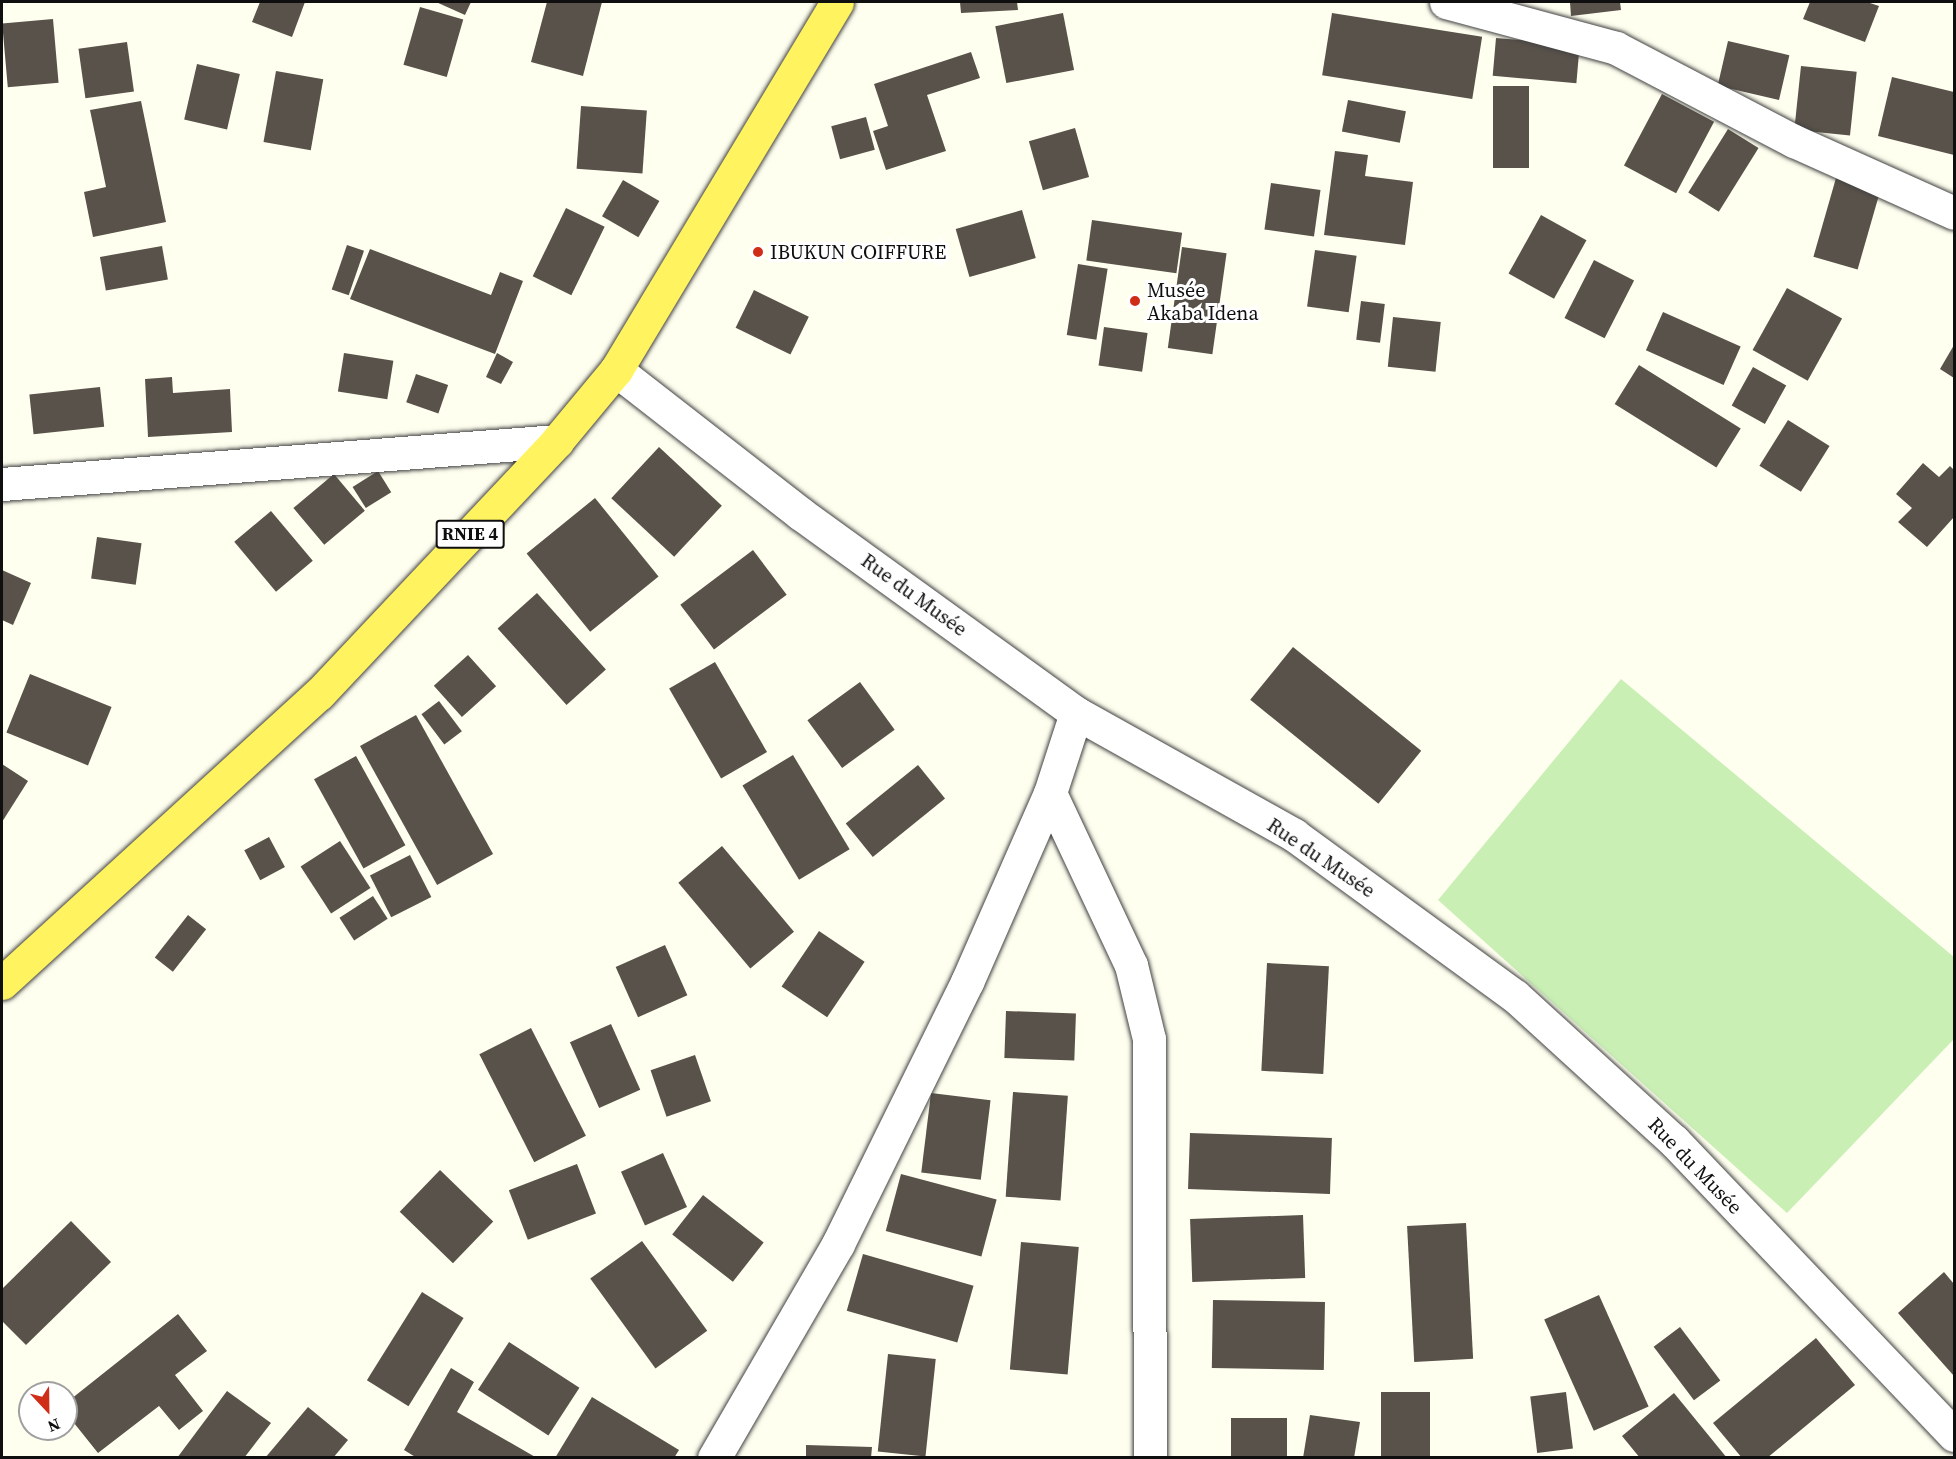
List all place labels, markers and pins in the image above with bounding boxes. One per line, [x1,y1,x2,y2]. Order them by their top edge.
place label: IBUKUN COIFFURE [770,240,946,264]
marker: IBUKUN COIFFURE [751,245,765,259]
place label: Musée Akaba Idena [1147,278,1259,325]
marker: Musée Akaba Idena [1128,294,1142,308]

